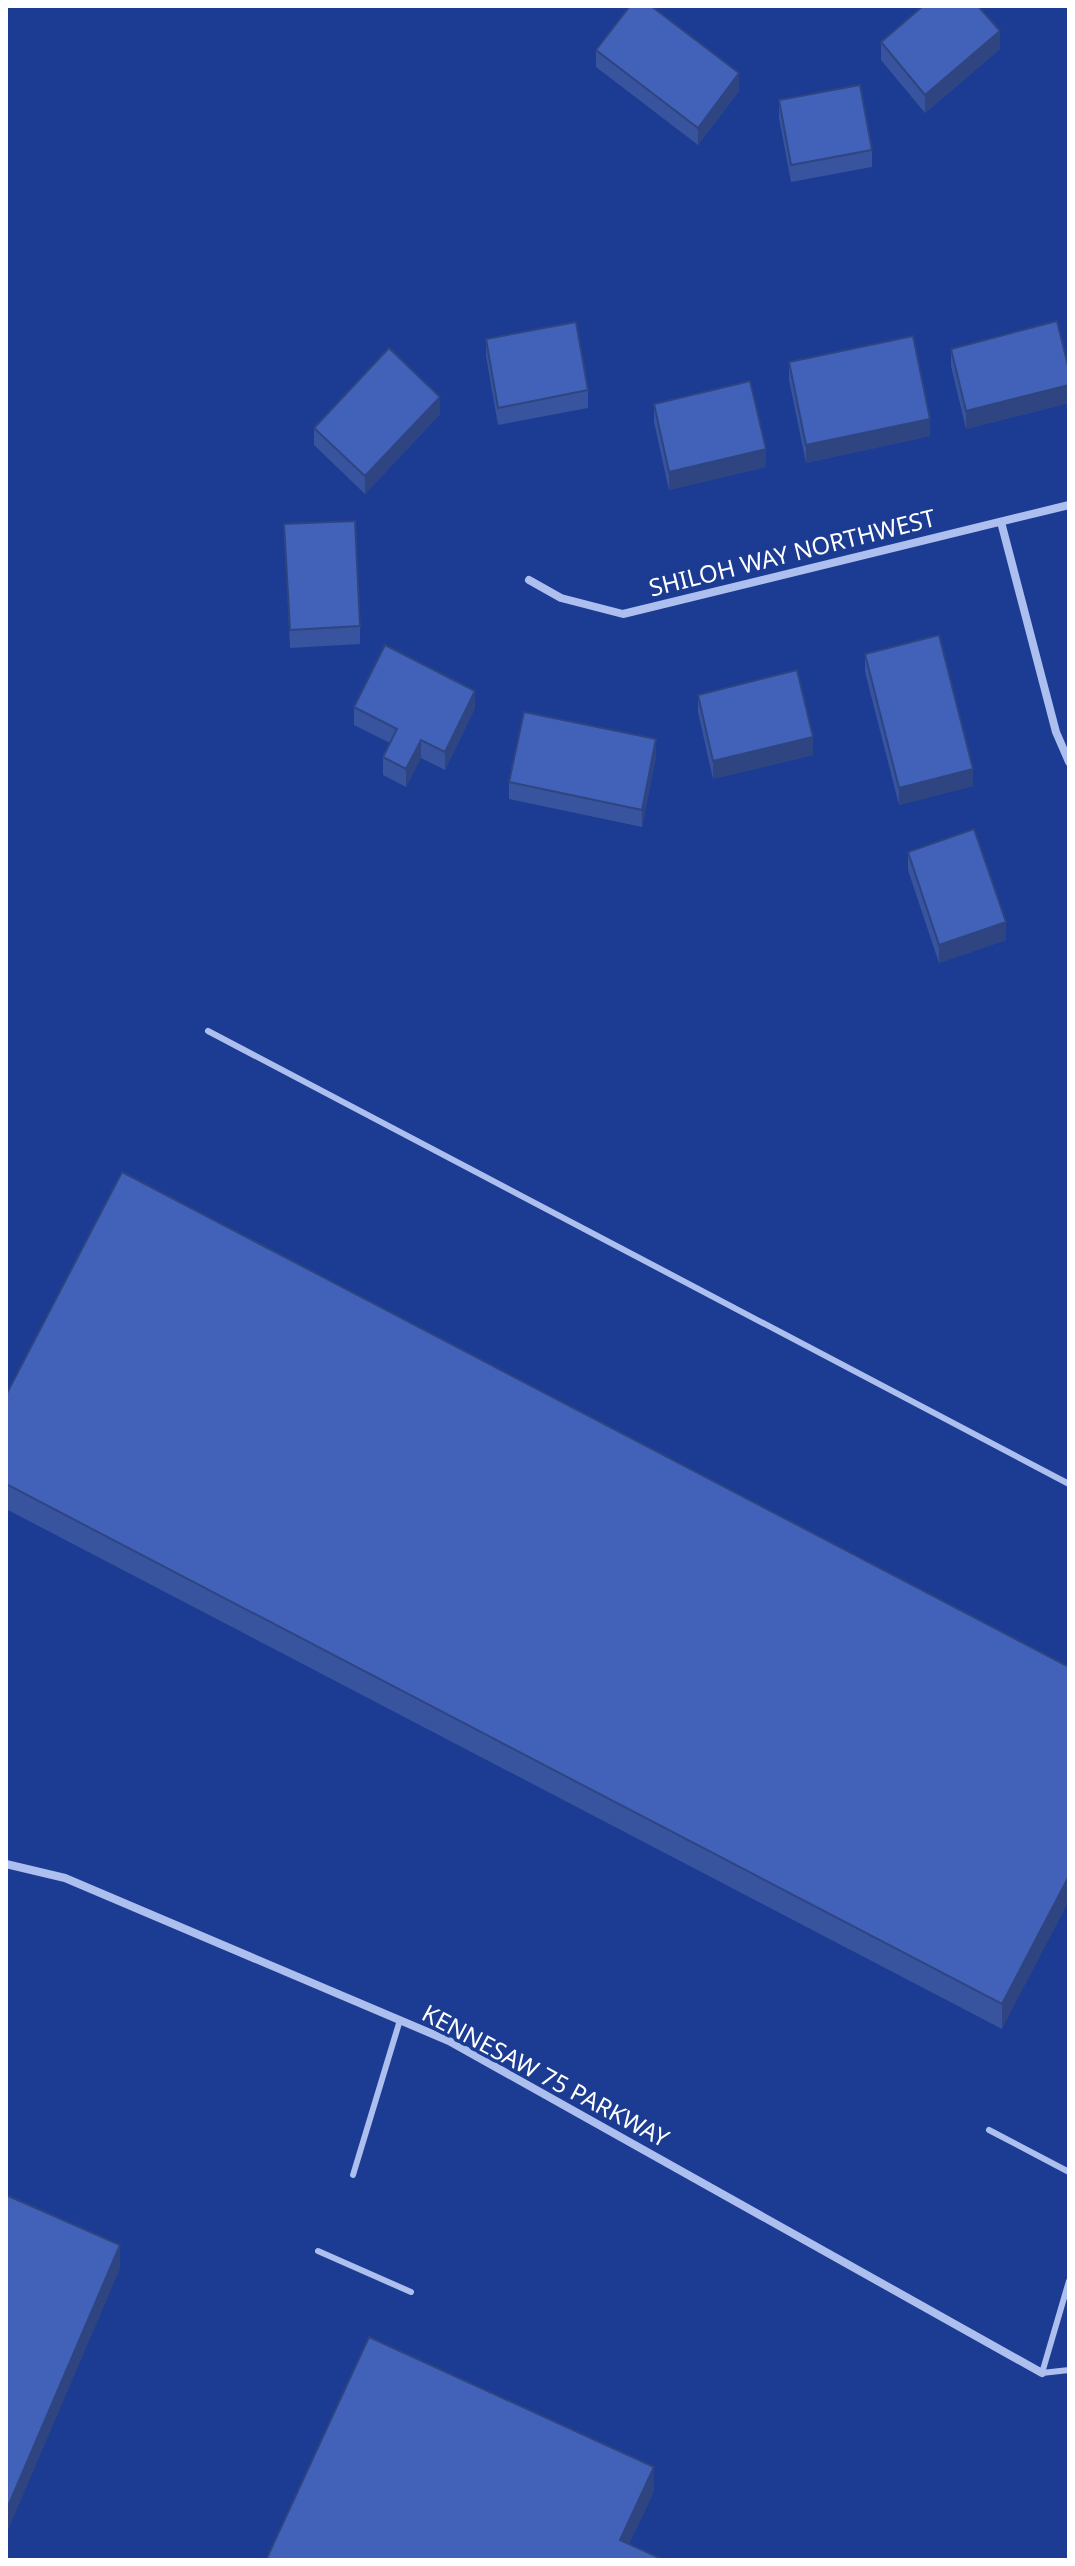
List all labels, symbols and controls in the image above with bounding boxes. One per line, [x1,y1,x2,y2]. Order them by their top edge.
street label: SHILOH WAY NORTHWEST [645,500,939,604]
street label: KENNESAW 75 PARKWAY [417,1996,676,2154]

